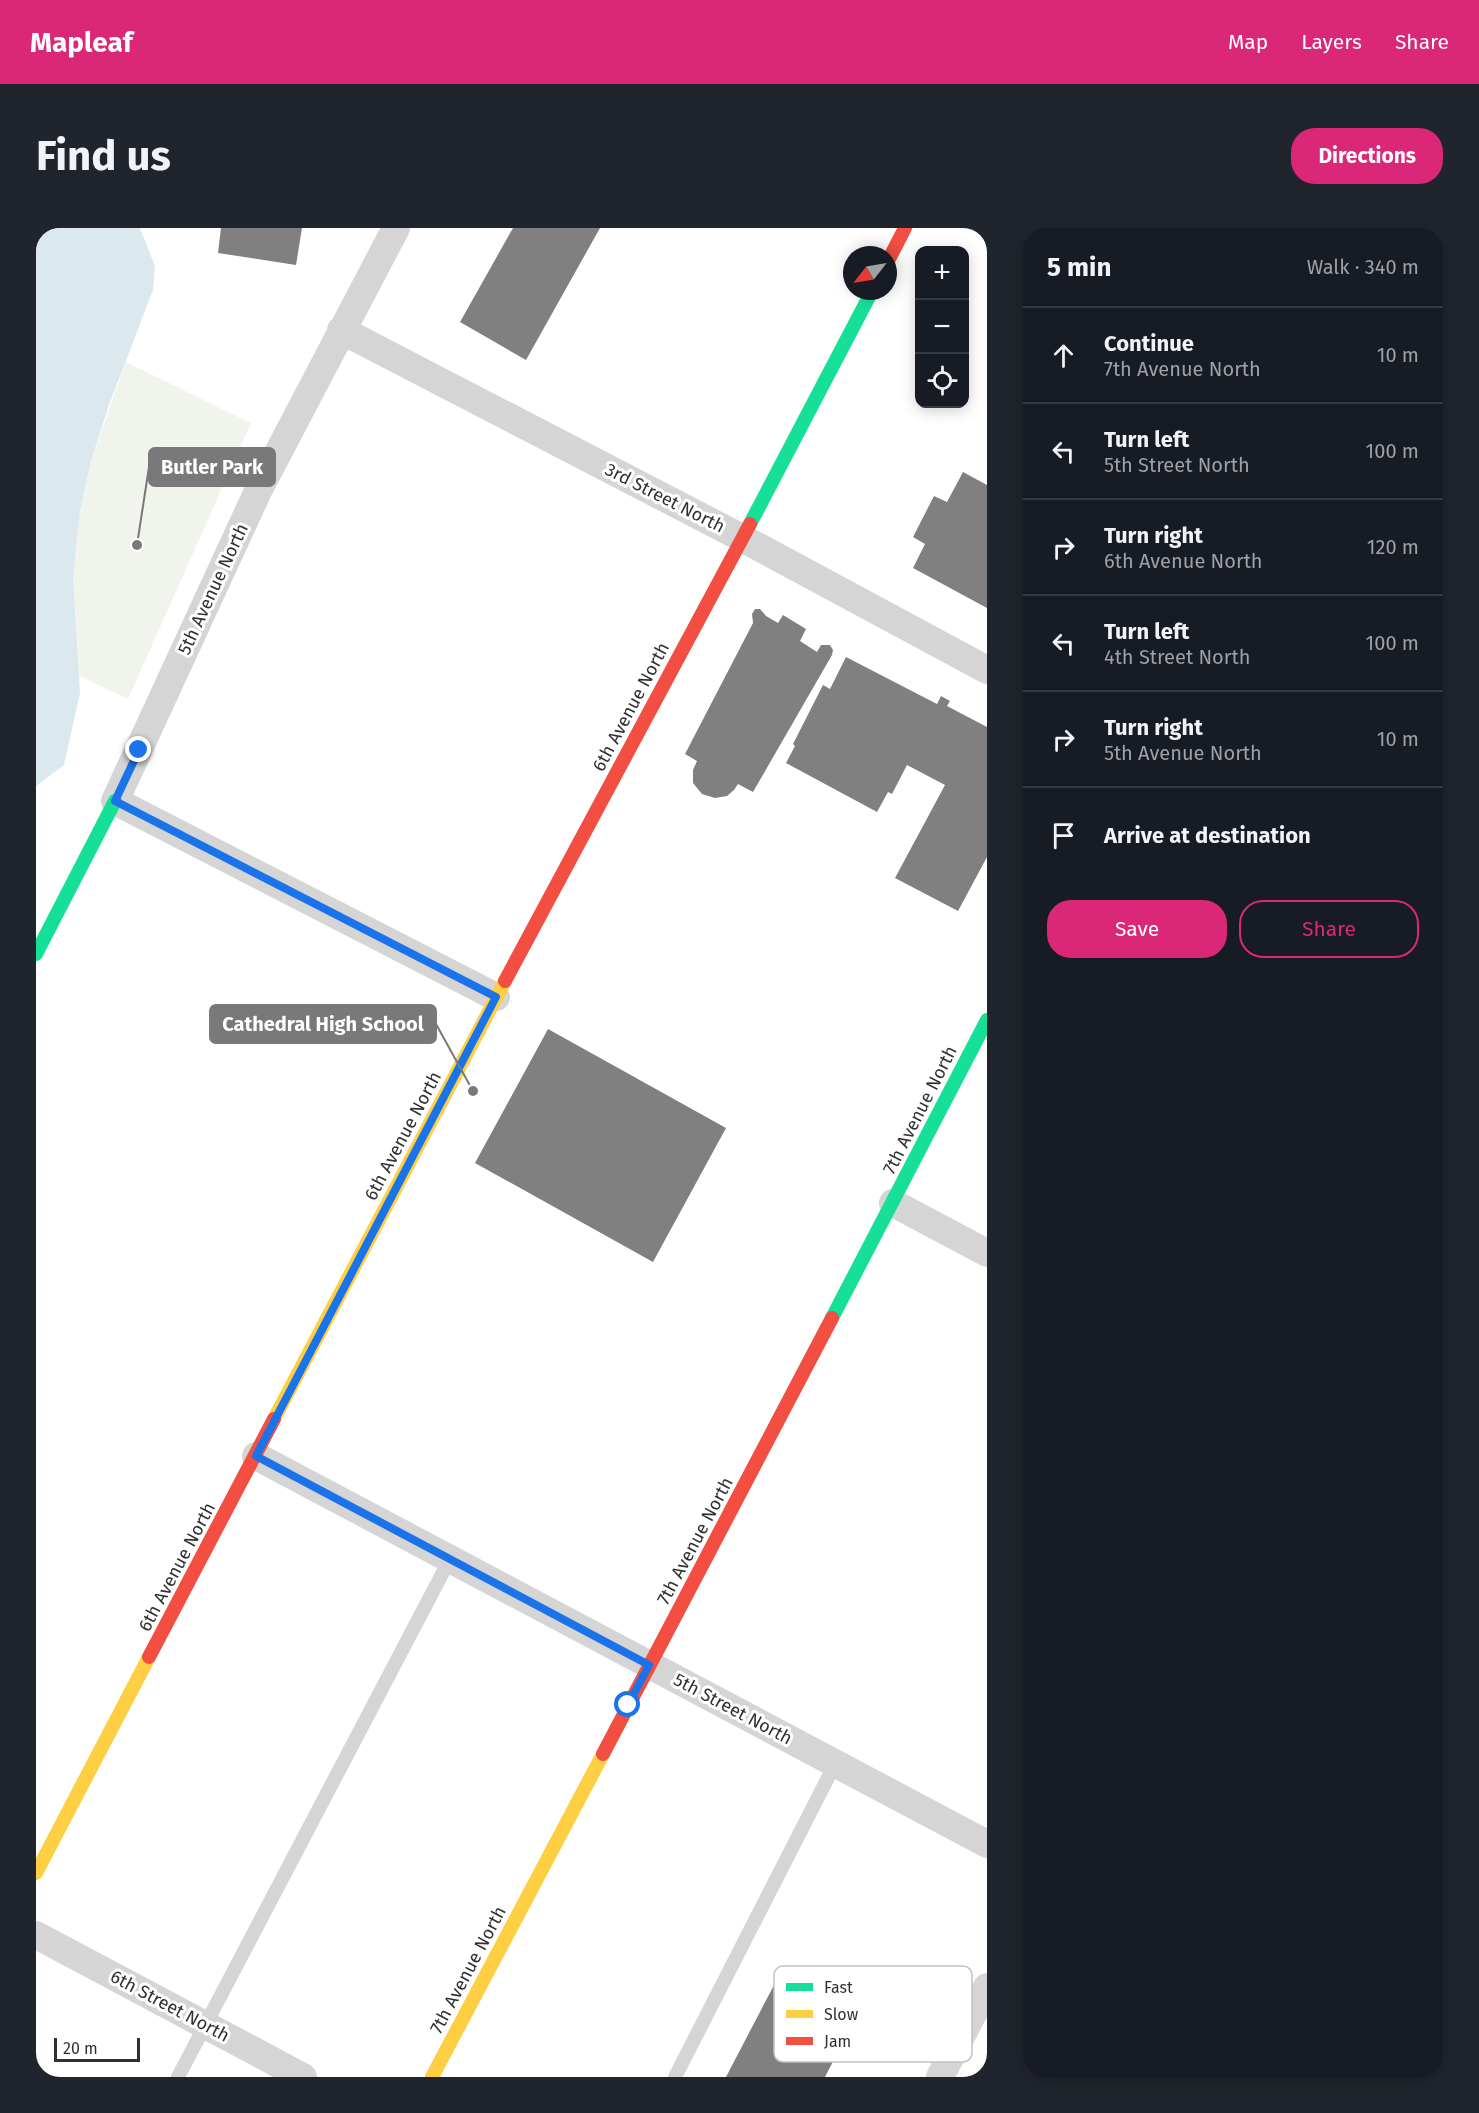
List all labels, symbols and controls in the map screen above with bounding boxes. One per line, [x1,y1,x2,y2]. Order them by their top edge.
text: Mapleaf [30,26,133,59]
text: Map [1228,29,1268,55]
text: Layers [1301,29,1362,55]
text: Share [1395,29,1449,55]
button: Directions [1291,128,1443,184]
text: Find us [36,131,171,181]
north arrow [843,246,897,300]
map controls [915,246,969,408]
button: + [915,246,969,300]
text: 5 min [1047,252,1111,283]
text: Walk · 340 m [1307,255,1419,279]
button: − [915,300,969,354]
text: Continue [1104,330,1194,357]
icon: ahead [1047,339,1080,372]
text: 10 m [1377,343,1419,367]
button: locate [915,354,969,408]
text: 7th Avenue North [1104,357,1261,381]
text: Turn left [1104,426,1189,453]
icon: left [1047,435,1080,468]
text: 100 m [1366,439,1419,463]
callout: Butler Park [149,448,275,486]
text: 5th Street North [1104,453,1250,477]
text: Butler Park [161,455,264,479]
street label: 3rd Street North [601,458,729,538]
street label: 5th Avenue North [173,520,253,658]
text: Turn right [1104,522,1203,549]
icon: right [1047,531,1080,564]
text: 120 m [1367,535,1419,559]
text: 6th Avenue North [1104,549,1263,573]
text: Turn left [1104,618,1189,645]
icon: left [1047,627,1080,660]
text: 100 m [1366,631,1419,655]
street label: 6th Avenue North [588,639,674,775]
text: 4th Street North [1104,645,1250,669]
text: Turn right [1104,714,1203,741]
icon: right [1047,723,1080,756]
text: 10 m [1377,727,1419,751]
route end [125,736,151,762]
text: 5th Avenue North [1104,741,1262,765]
icon: arrive [1047,819,1080,852]
text: Arrive at destination [1104,822,1311,849]
button: Save [1047,900,1227,958]
button: Share [1239,900,1419,958]
callout: Cathedral High School [210,1005,436,1043]
text: Cathedral High School [222,1012,424,1036]
street label: 7th Avenue North [878,1042,962,1178]
street label: 6th Avenue North [360,1068,446,1204]
street label: 7th Avenue North [652,1474,738,1608]
street label: 6th Avenue North [134,1499,220,1635]
street label: 5th Street North [670,1669,796,1749]
route start [614,1691,640,1717]
street label: 7th Avenue North [425,1903,511,2037]
street label: 6th Street North [107,1965,233,2047]
legend [774,1966,972,2062]
text: Fast [824,1978,853,1997]
text: Slow [824,2005,859,2024]
text: Jam [824,2032,851,2051]
scale bar [54,2035,140,2062]
text: 20 m [63,2039,98,2058]

